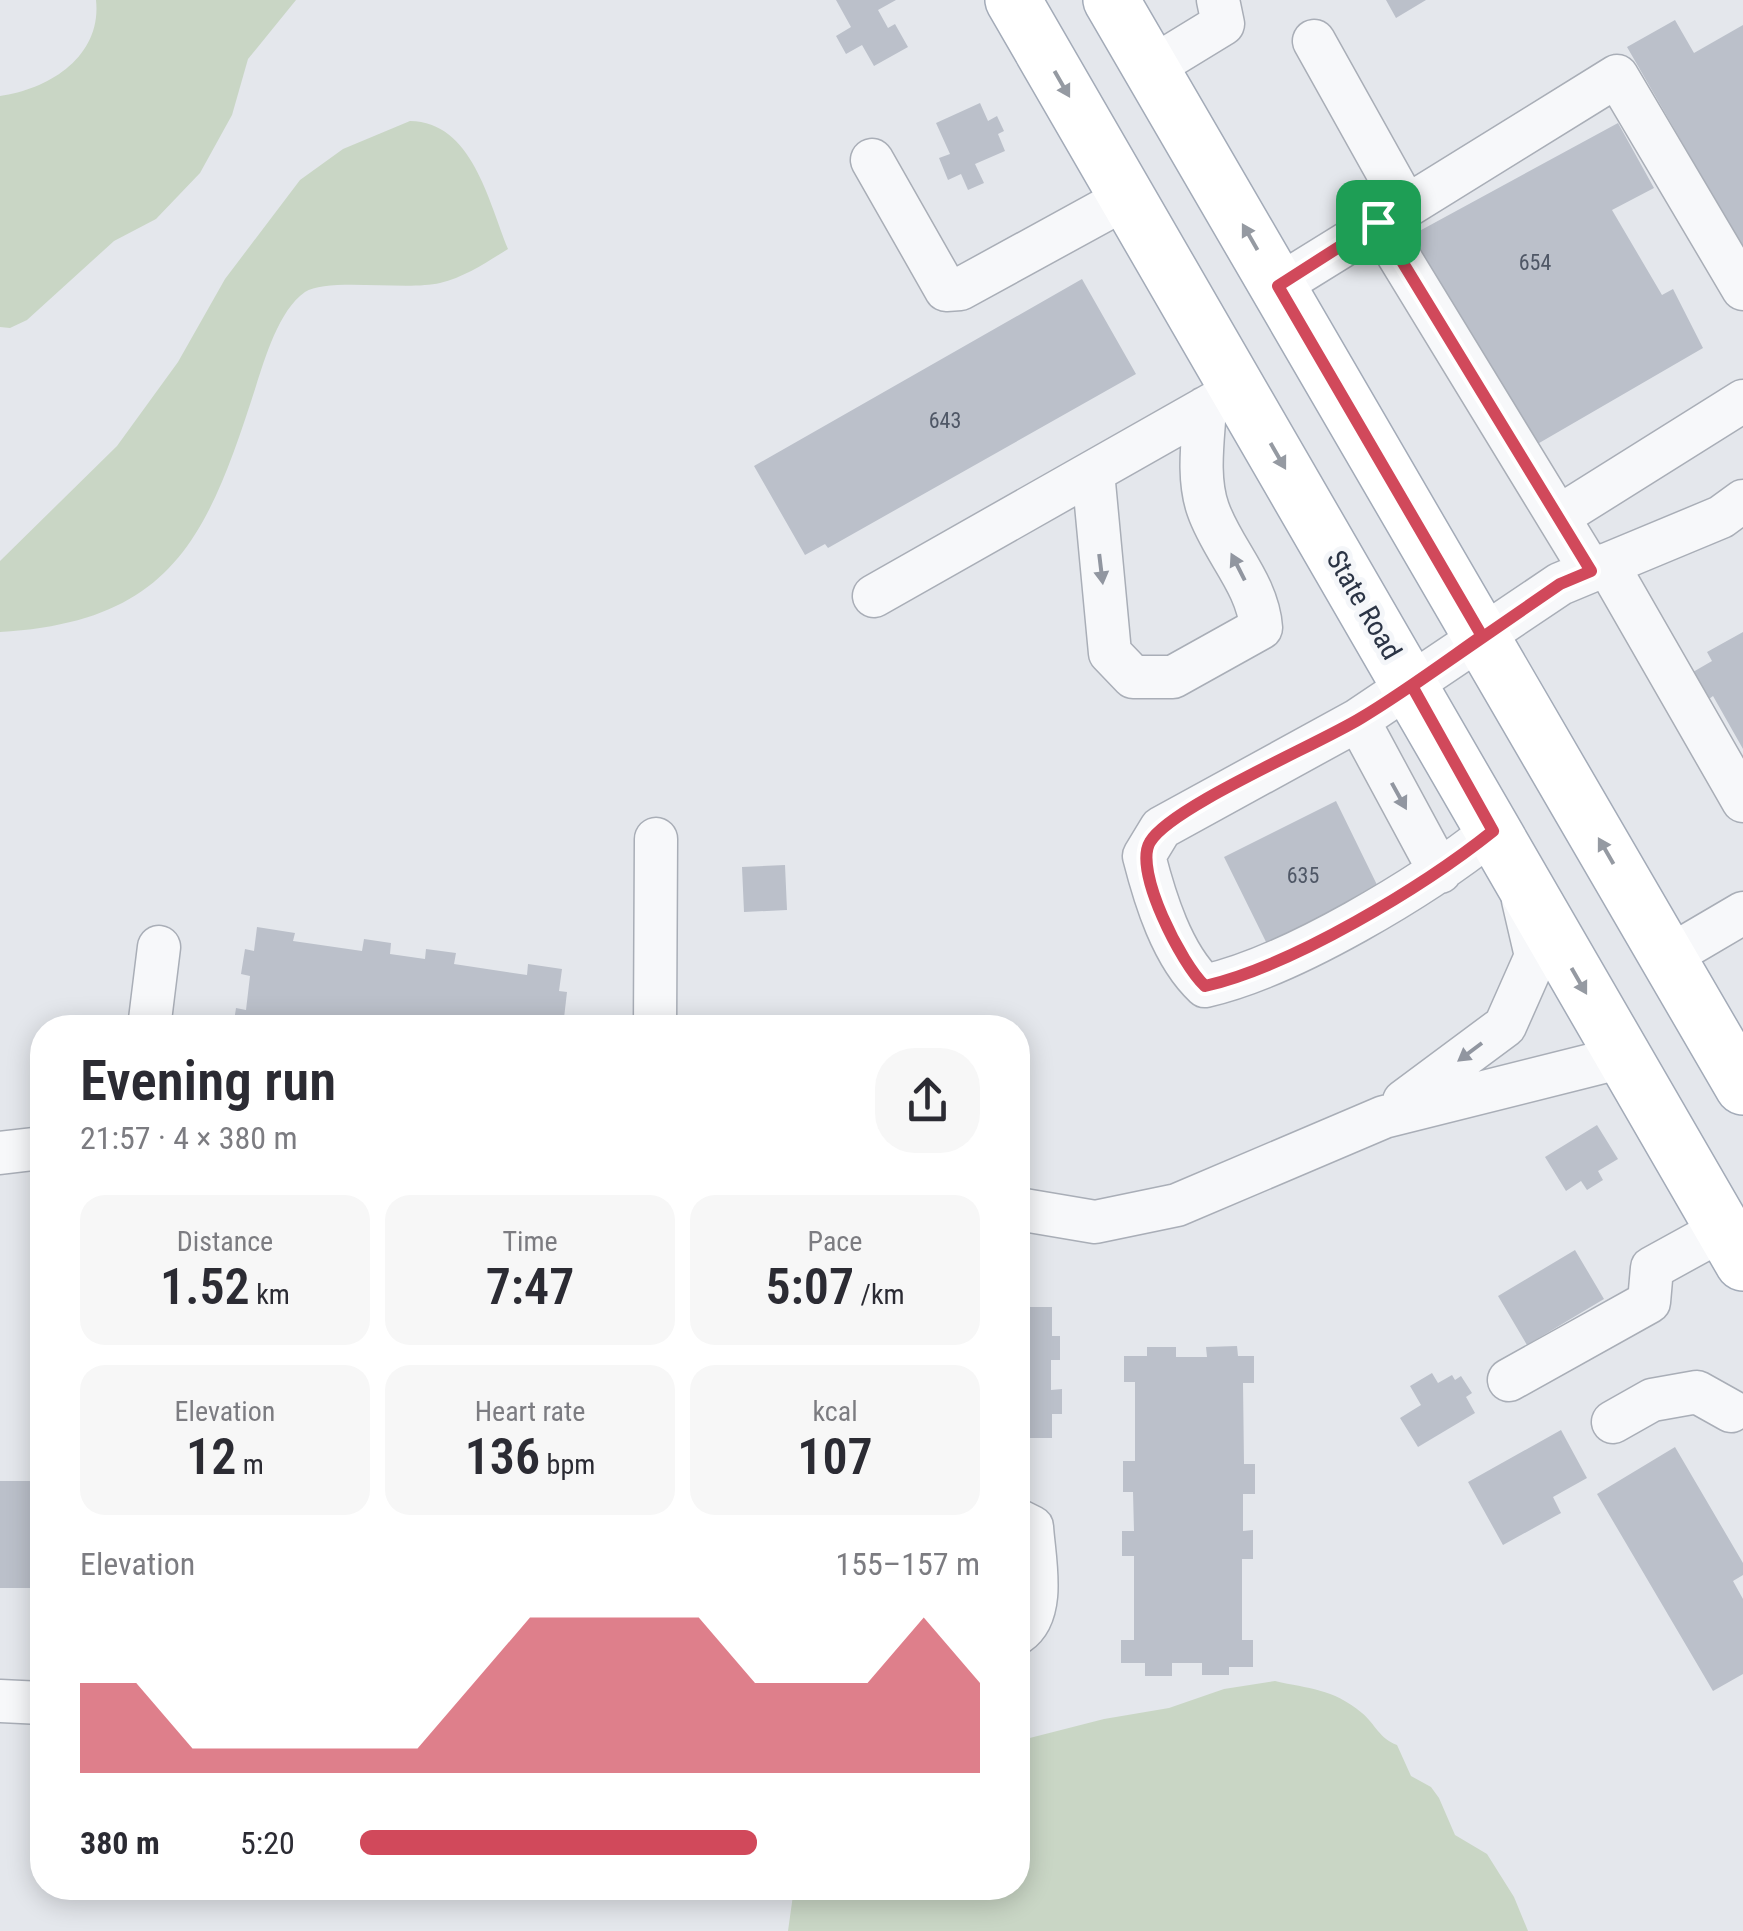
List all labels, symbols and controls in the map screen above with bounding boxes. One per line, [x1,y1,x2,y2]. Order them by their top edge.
one-way arrow [1053,70,1071,98]
pin [1336,180,1421,265]
icon: arrive [1351,195,1406,250]
one-way arrow [1241,223,1259,251]
house number: 654 [1519,250,1551,275]
house number: 643 [929,408,961,433]
one-way arrow [1269,442,1286,471]
street label: State Road [1320,545,1408,665]
one-way arrow [1230,552,1247,581]
one-way arrow [1093,554,1109,585]
one-way arrow [1390,782,1407,810]
one-way arrow [1598,837,1616,865]
house number: 635 [1287,863,1319,888]
one-way arrow [1570,967,1587,995]
one-way arrow [1457,1041,1483,1061]
button: share [875,1048,980,1153]
text: Evening run [80,1049,336,1113]
text: 21:57 · 4 × 380 m [80,1119,298,1157]
text: Distance [177,1225,273,1258]
text: Time [502,1225,558,1258]
text: Pace [808,1225,862,1258]
text: 1.52 [160,1258,250,1316]
text: 7:47 [486,1258,574,1316]
text: 5:07 [765,1258,854,1316]
text: km [250,1278,290,1311]
text: /km [854,1278,905,1311]
text: Elevation [175,1395,275,1428]
text: Heart rate [475,1395,585,1428]
text: kcal [812,1395,858,1428]
text: 12 [186,1428,236,1486]
text: 136 [465,1428,540,1486]
text: 107 [797,1428,873,1486]
text: m [236,1448,264,1481]
text: bpm [540,1448,595,1481]
text: Elevation [80,1545,195,1583]
text: 155–157 m [835,1545,980,1583]
text: 380 m [80,1824,160,1862]
text: 5:20 [240,1824,295,1862]

